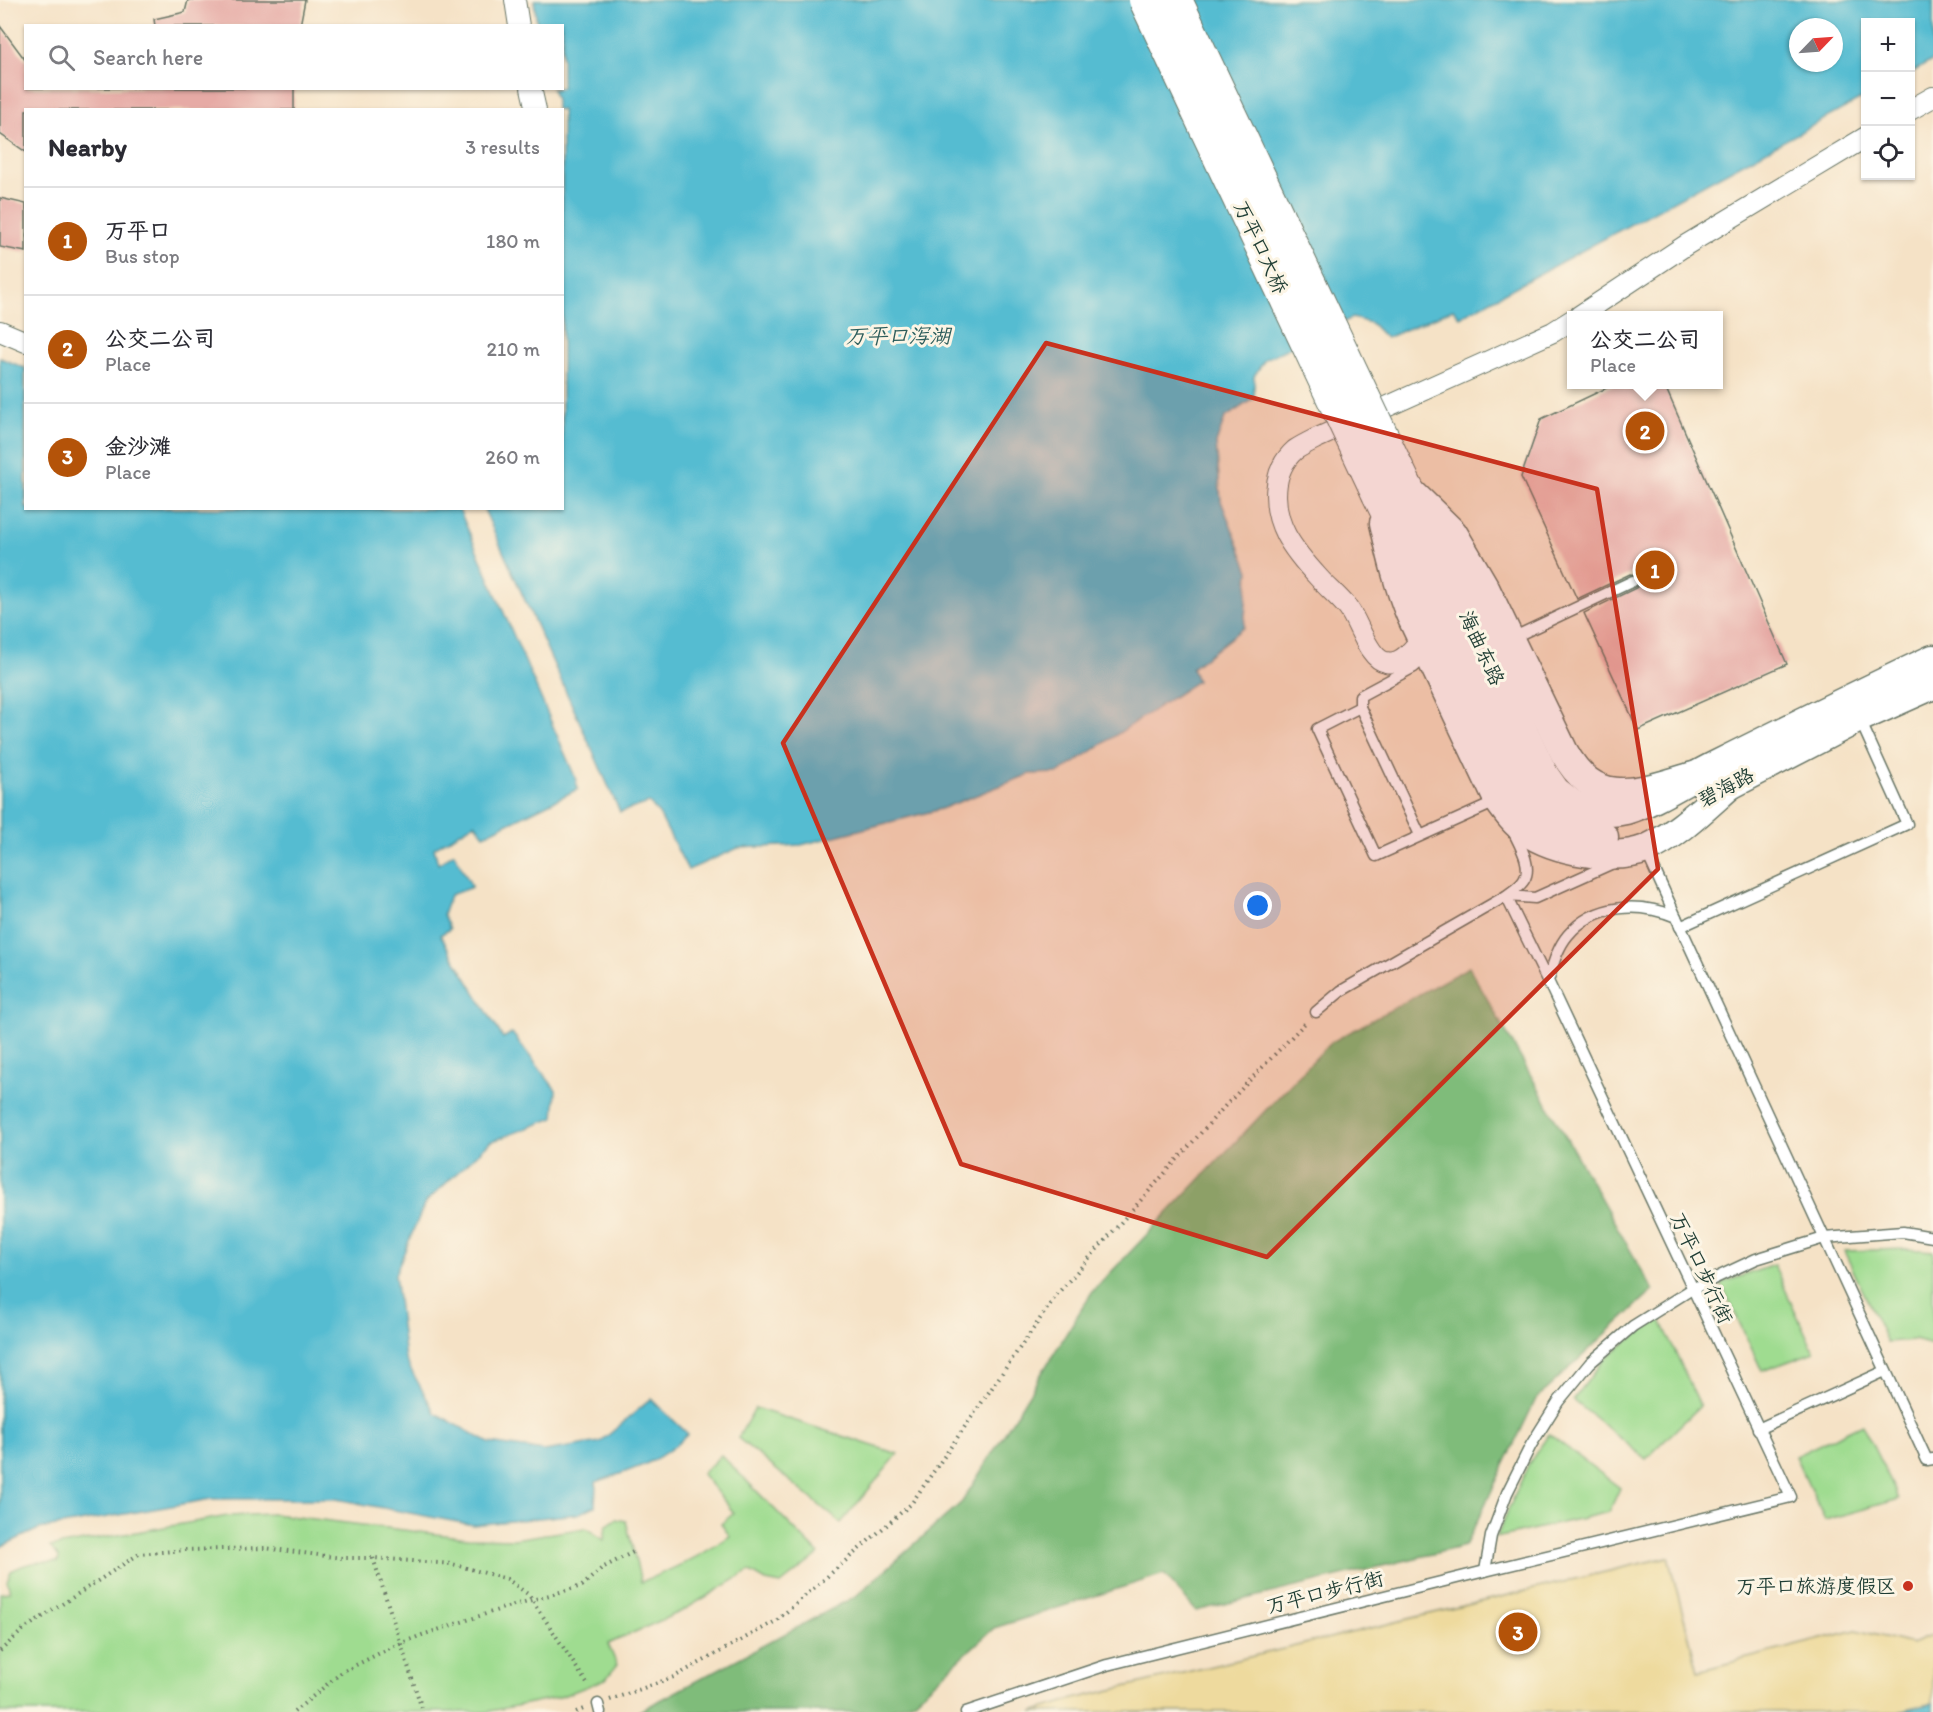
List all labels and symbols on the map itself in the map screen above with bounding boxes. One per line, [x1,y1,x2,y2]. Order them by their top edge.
north arrow [1789,18,1843,72]
street label: 万平口大桥 [1229,197,1293,297]
water label: 万平口泻湖 [846,323,952,348]
pin: 2 [1626,408,1664,454]
pin: 1 [1636,548,1674,592]
street label: 海曲东路 [1454,607,1510,690]
street label: 碧海路 [1694,762,1759,812]
your location [1243,891,1272,920]
street label: 万平口步行街 [1666,1209,1738,1327]
street label: 万平口步行街 [1264,1566,1386,1618]
place label: 万平口旅游度假区 [1736,1574,1896,1598]
marker: 万平口旅游度假区 [1901,1579,1915,1593]
pin: 3 [1498,1610,1538,1654]

